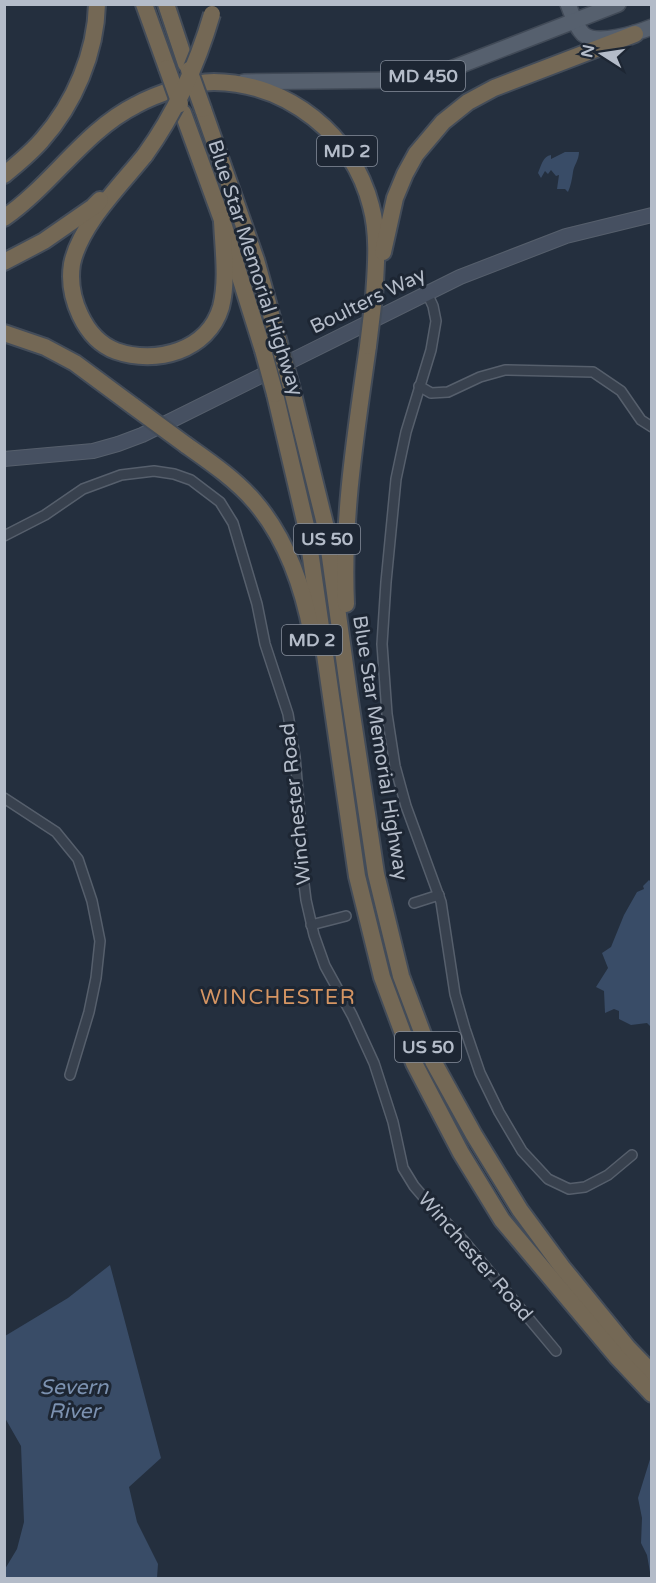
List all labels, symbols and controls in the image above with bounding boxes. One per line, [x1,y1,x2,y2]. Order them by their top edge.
north arrow [572,24,632,84]
text: N [577,43,599,59]
road number: MD 450 [381,61,465,91]
road number: MD 2 [317,136,377,166]
street label: Blue Star Memorial Highway [202,137,308,399]
street label: Boulters Way [306,263,430,339]
road number: US 50 [294,524,360,554]
street label: Blue Star Memorial Highway [347,614,413,882]
road number: MD 2 [282,625,342,655]
street label: Winchester Road [276,722,316,886]
district label: WINCHESTER [200,985,356,1010]
road number: US 50 [395,1032,461,1062]
street label: Winchester Road [413,1188,537,1326]
water label: Severn River [40,1375,109,1424]

